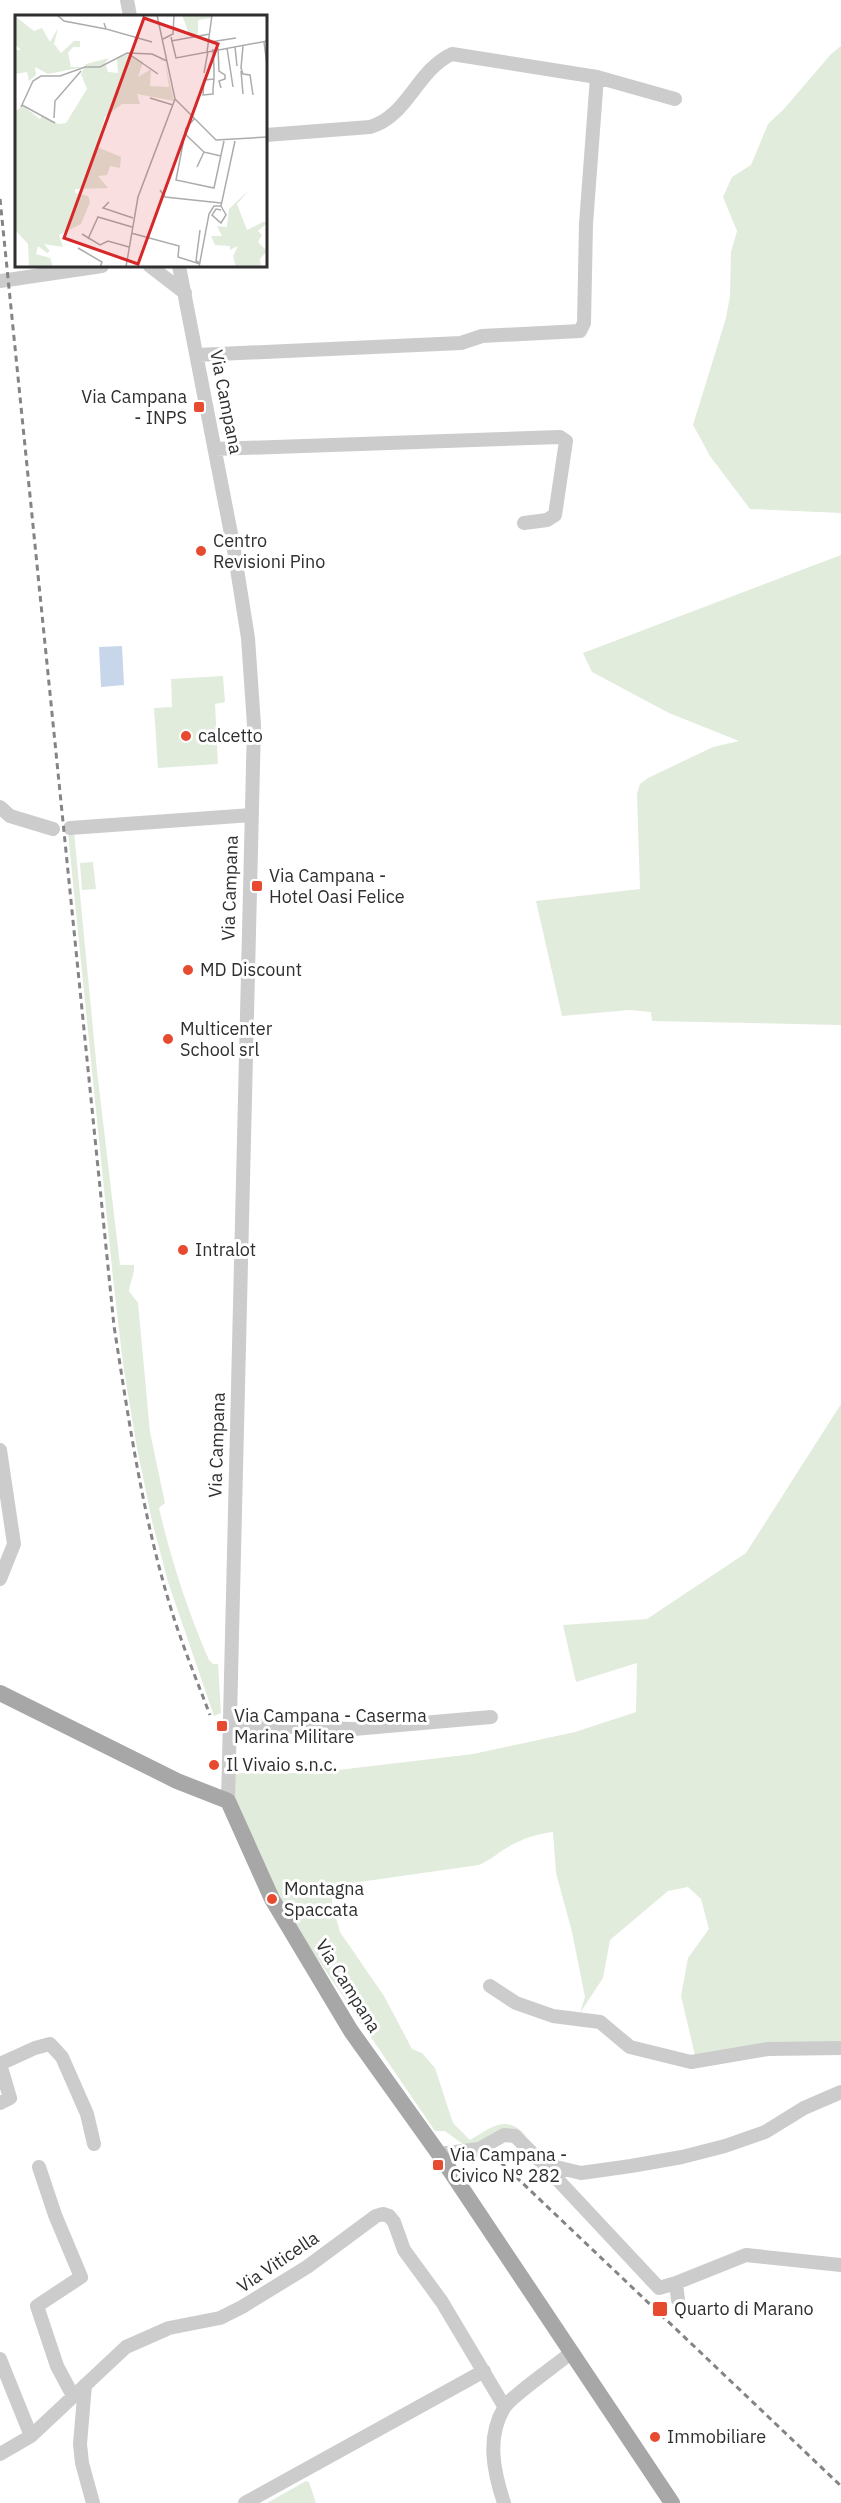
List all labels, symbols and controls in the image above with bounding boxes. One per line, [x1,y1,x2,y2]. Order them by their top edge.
inset map [15,15,267,267]
street label: Via Campana [205,348,248,456]
place label: Via Campana - INPS [81,385,187,429]
marker: Via Campana - INPS [192,400,206,414]
place label: Centro Revisioni Pino [213,529,325,573]
marker: Centro Revisioni Pino [194,544,208,558]
place label: calcetto [198,724,263,747]
marker: calcetto [179,729,193,743]
street label: Via Campana [216,834,243,941]
place label: Via Campana - Hotel Oasi Felice [269,864,405,908]
marker: Via Campana - Hotel Oasi Felice [250,879,264,893]
place label: MD Discount [200,958,302,981]
marker: MD Discount [181,963,195,977]
place label: Multicenter School srl [180,1017,273,1061]
marker: Multicenter School srl [161,1032,175,1046]
place label: Intralot [195,1238,256,1261]
marker: Intralot [176,1243,190,1257]
street label: Via Campana [203,1391,230,1498]
place label: Via Campana - Caserma Marina Militare [234,1704,427,1748]
marker: Via Campana - Caserma Marina Militare [215,1719,229,1733]
place label: Il Vivaio s.n.c. [226,1753,337,1776]
marker: Il Vivaio s.n.c. [207,1758,221,1772]
place label: Montagna Spaccata [284,1877,365,1921]
marker: Montagna Spaccata [265,1892,279,1906]
street label: Via Campana [311,1935,386,2037]
place label: Via Campana - Civico N° 282 [450,2143,567,2187]
marker: Via Campana - Civico N° 282 [431,2158,445,2172]
street label: Via Viticella [232,2226,323,2297]
place label: Quarto di Marano [674,2297,814,2320]
marker: Quarto di Marano [651,2300,669,2318]
place label: Immobiliare [667,2425,766,2448]
marker: Immobiliare [648,2430,662,2444]

